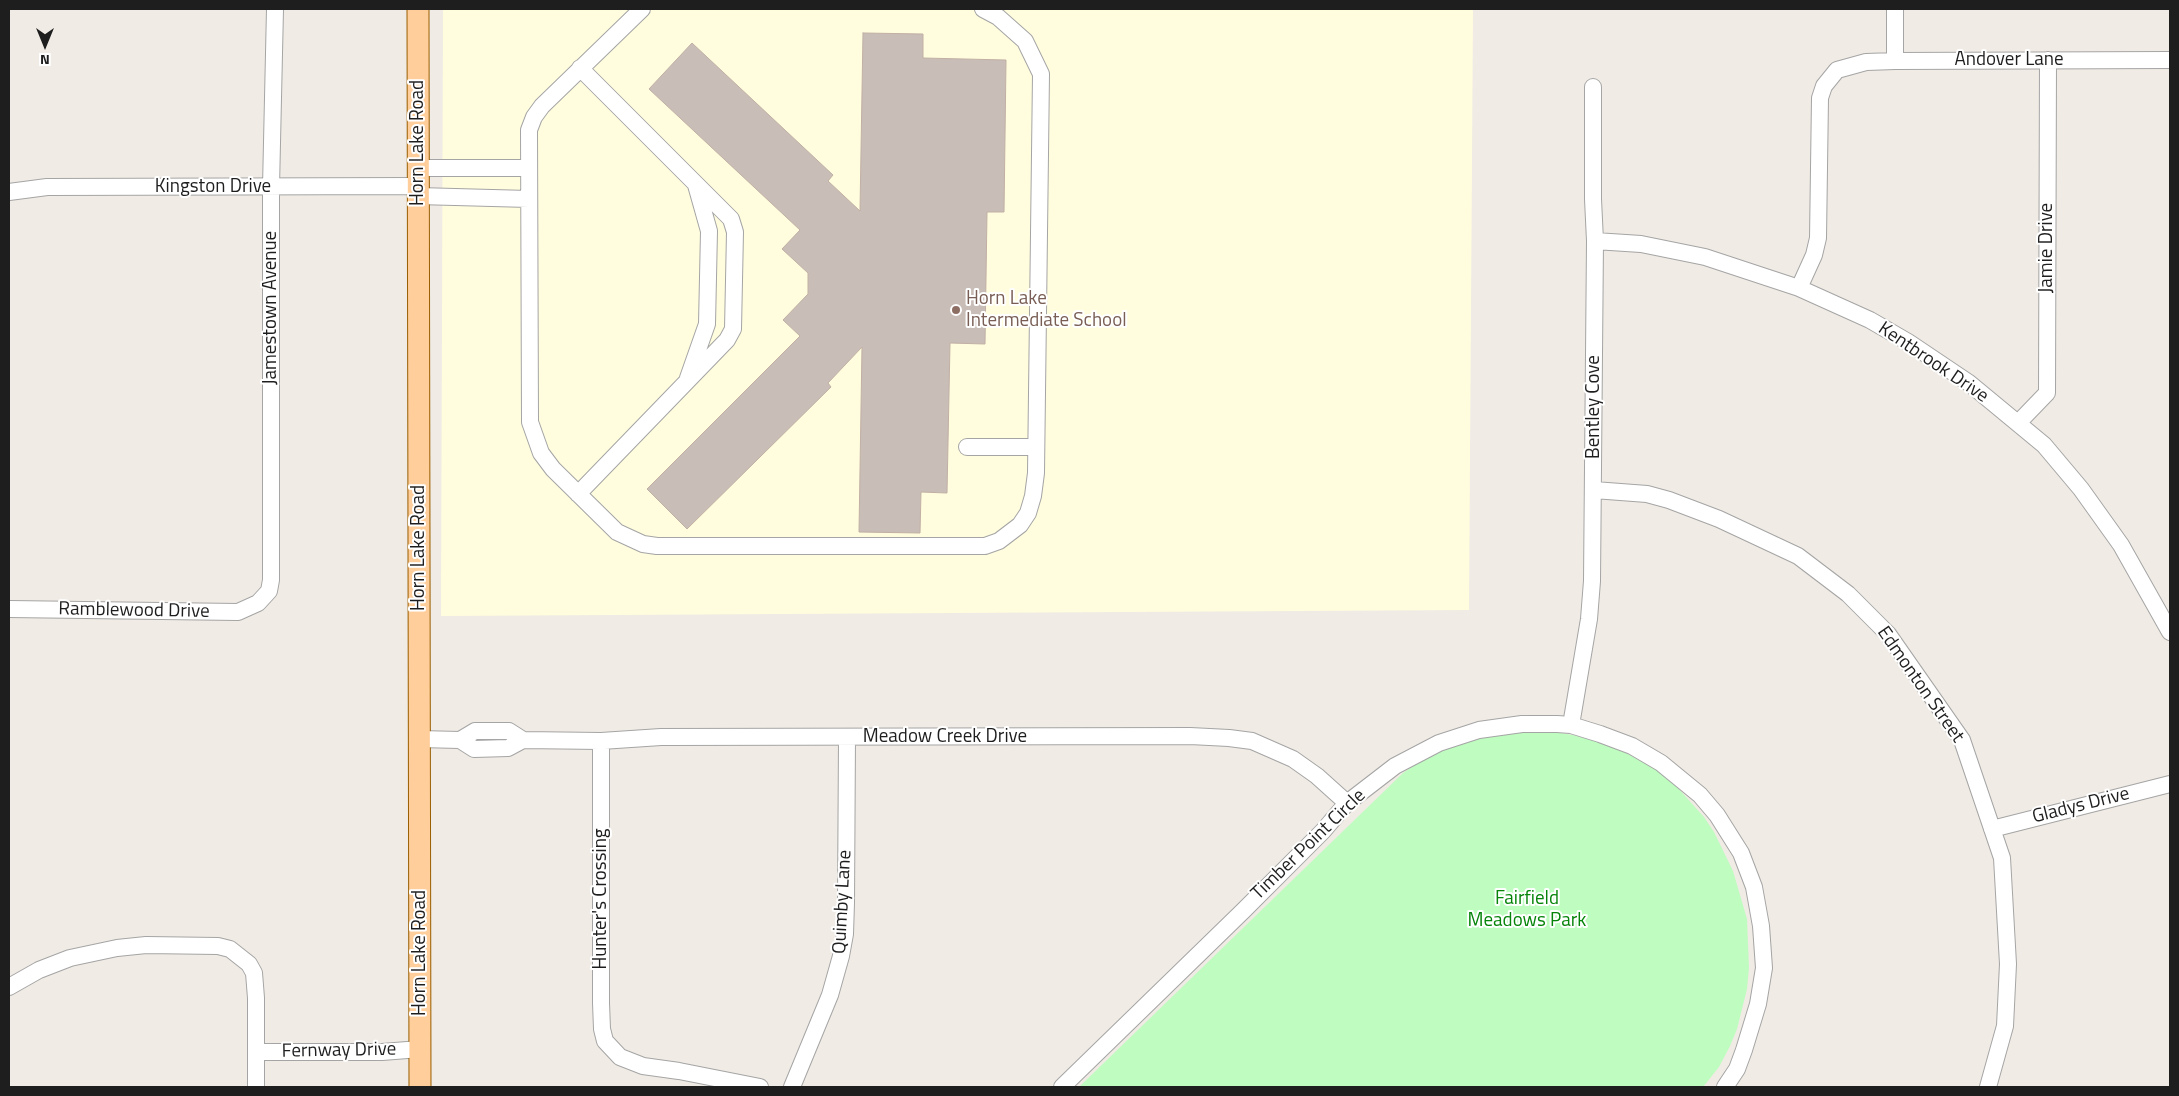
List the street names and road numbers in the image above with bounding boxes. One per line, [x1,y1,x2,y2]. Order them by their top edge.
street label: Andover Lane [1954,49,2064,71]
street label: Horn Lake Road [407,80,429,206]
street label: Kingston Drive [155,176,271,198]
street label: Jamie Drive [2036,203,2058,293]
street label: Jamestown Avenue [260,231,282,385]
street label: Kentbrook Drive [1873,318,1993,408]
street label: Bentley Cove [1583,355,1605,459]
street label: Horn Lake Road [408,485,430,611]
street label: Ramblewood Drive [58,598,210,624]
street label: Edmonton Street [1872,623,1968,747]
street label: Meadow Creek Drive [863,726,1027,748]
street label: Gladys Drive [2030,783,2132,829]
street label: Timber Point Circle [1247,785,1371,905]
street label: Hunter's Crossing [590,828,612,970]
street label: Quimby Lane [829,849,857,955]
street label: Horn Lake Road [409,890,431,1016]
street label: Fernway Drive [281,1039,397,1063]

